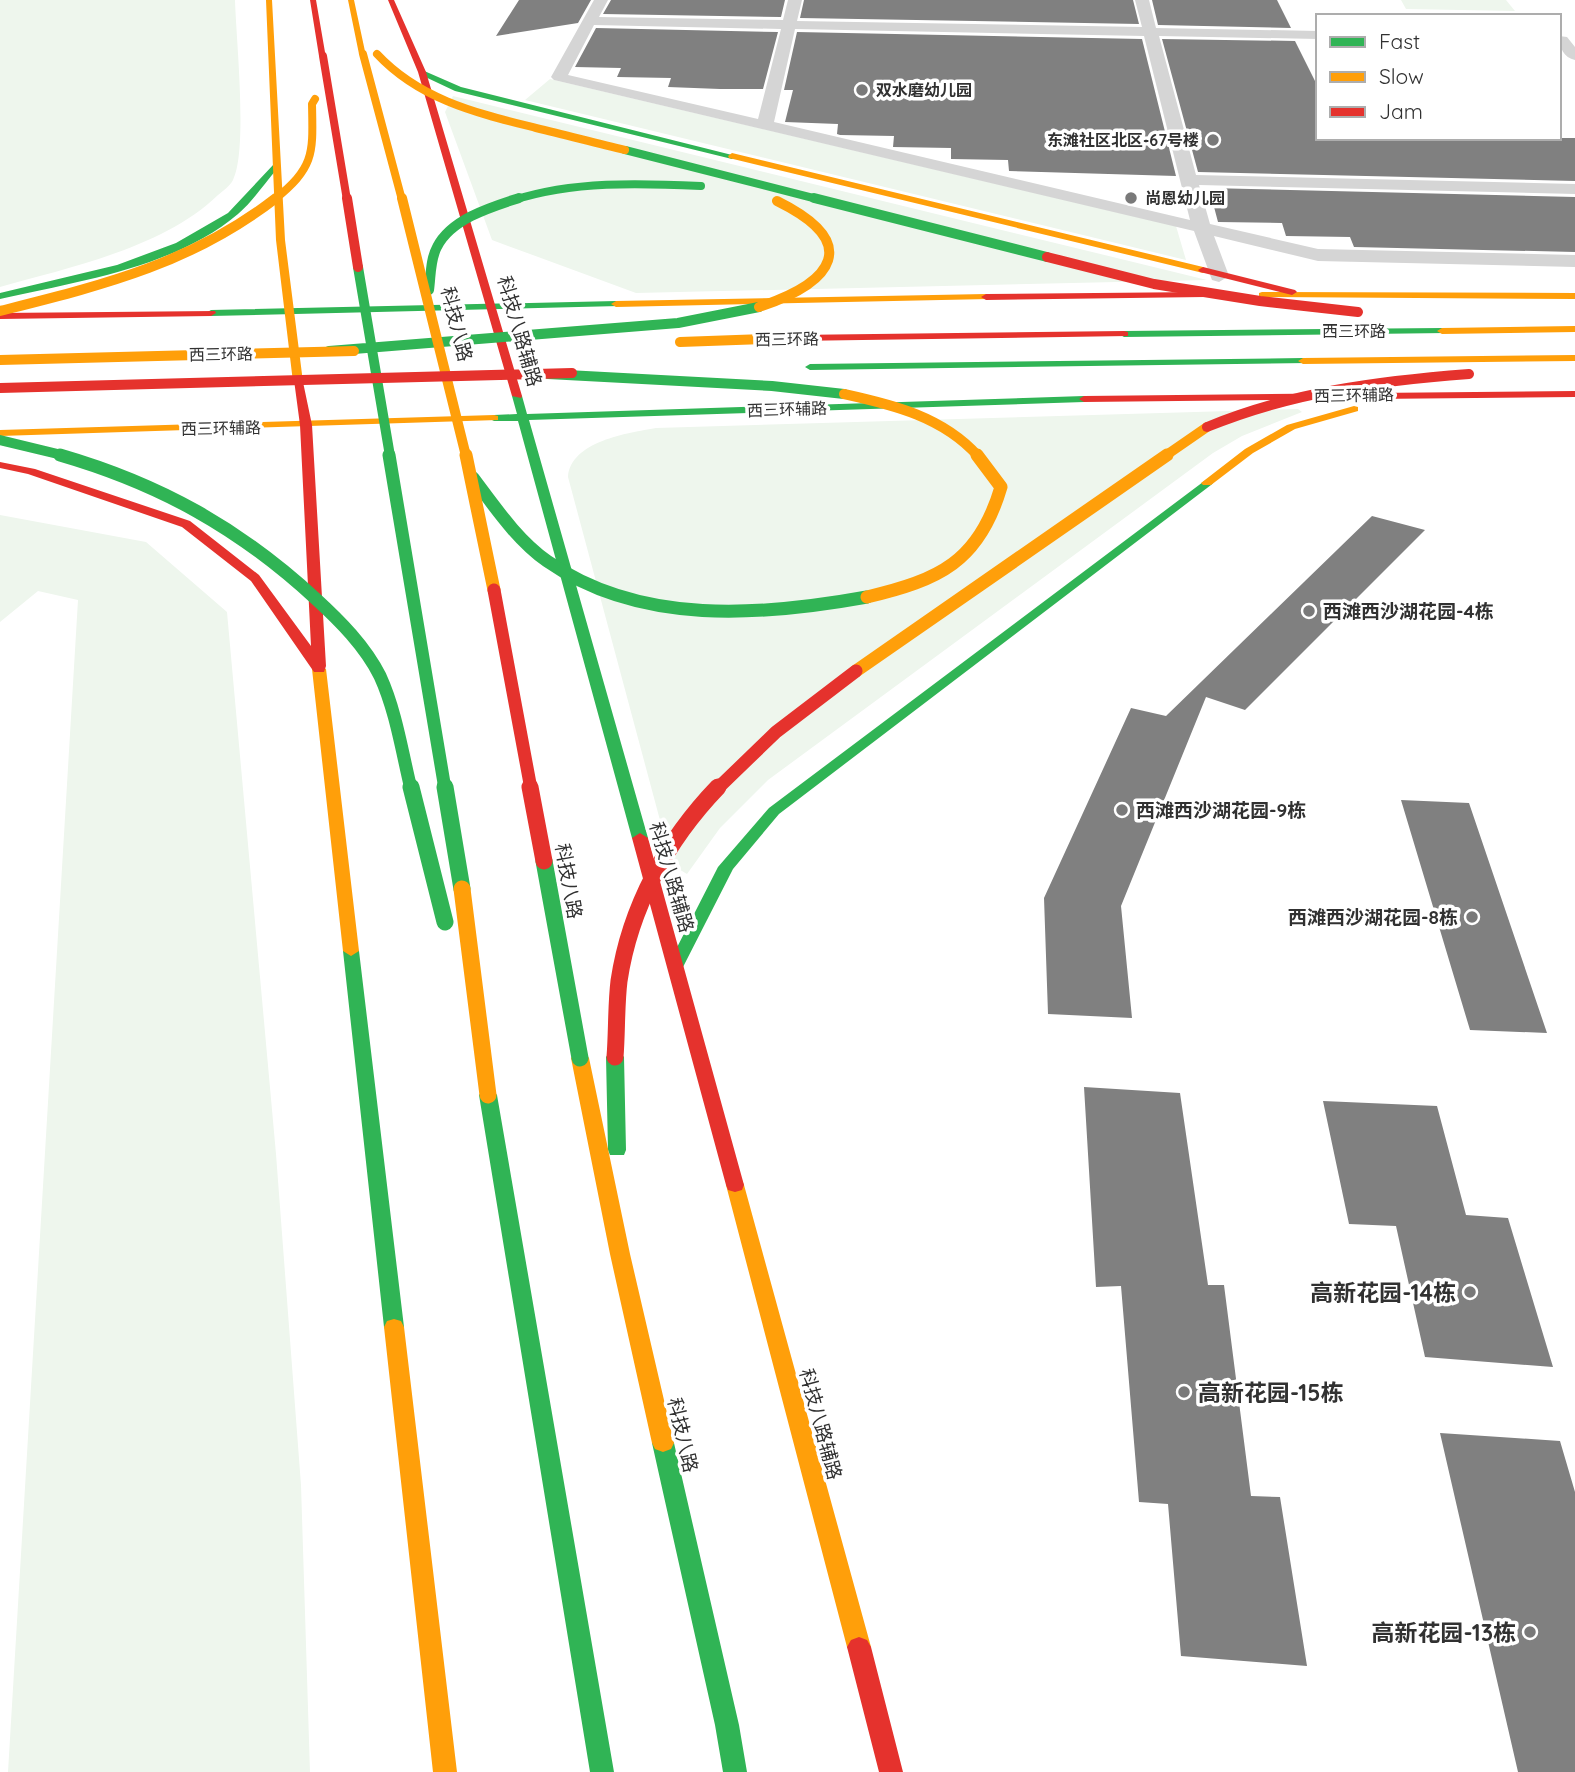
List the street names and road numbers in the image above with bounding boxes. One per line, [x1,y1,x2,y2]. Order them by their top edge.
street label: 科技八路辅路 [493,273,547,389]
street label: 科技八路 [436,284,478,364]
street label: 西三环路 [1322,321,1386,341]
street label: 西三环路 [755,328,819,350]
street label: 西三环路 [189,343,253,365]
street label: 西三环辅路 [1314,384,1394,406]
street label: 西三环辅路 [747,398,827,420]
street label: 西三环辅路 [181,417,261,439]
street label: 科技八路辅路 [645,819,699,935]
street label: 科技八路 [551,841,587,921]
street label: 科技八路辅路 [795,1366,847,1482]
street label: 科技八路 [663,1395,703,1475]

